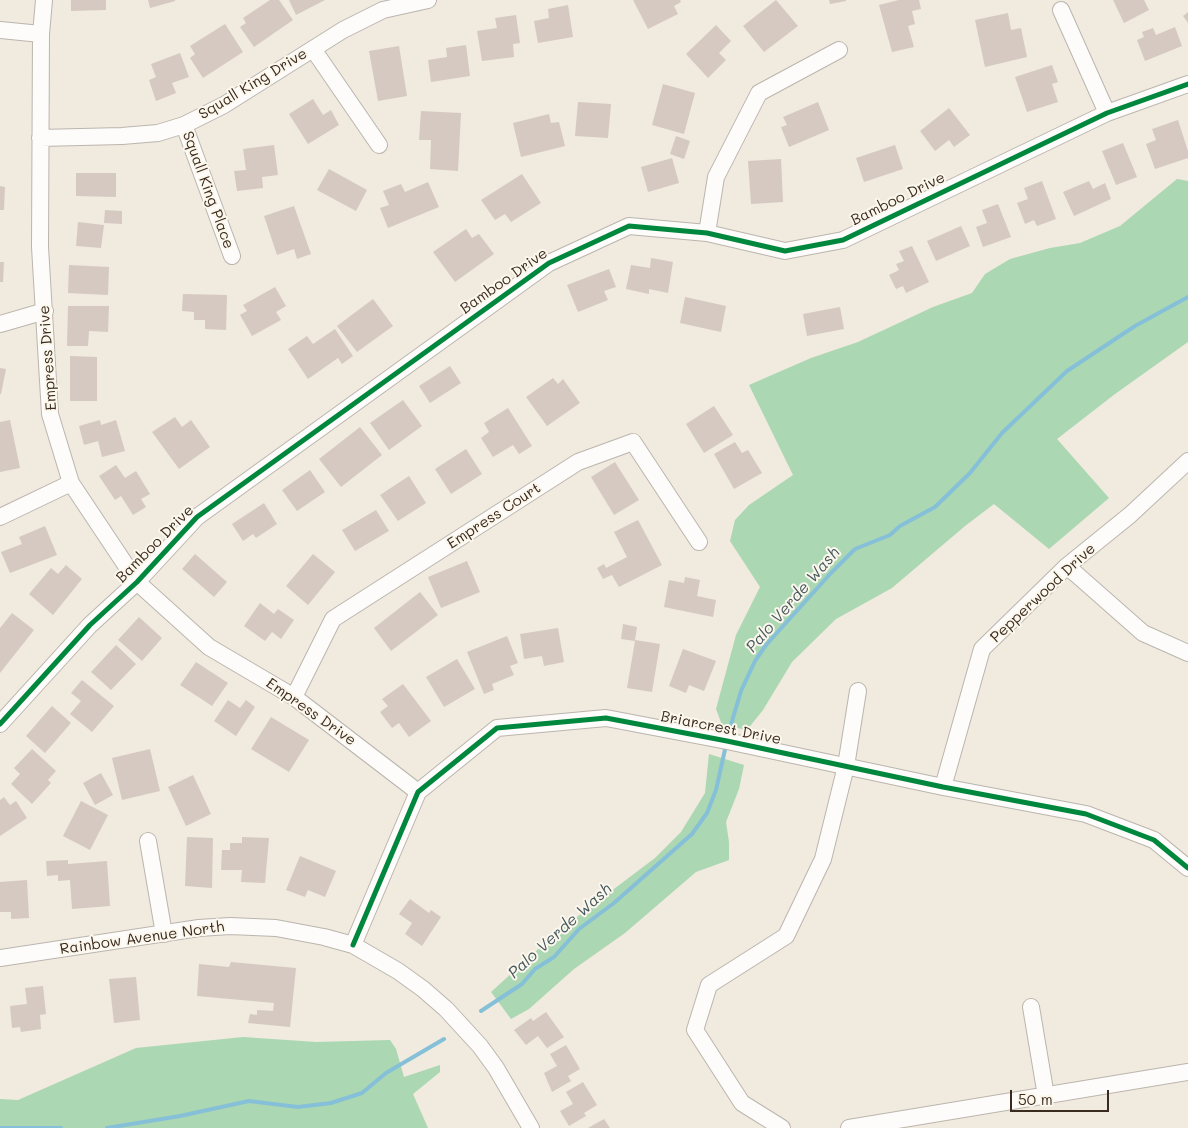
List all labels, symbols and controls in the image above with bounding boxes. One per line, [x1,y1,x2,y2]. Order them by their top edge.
street label: Squall King Drive [196,45,310,123]
street label: Squall King Place [178,129,238,251]
street label: Bamboo Drive [848,168,948,230]
street label: Bamboo Drive [457,244,551,318]
street label: Empress Drive [35,305,61,411]
street label: Empress Court [444,479,544,553]
street label: Bamboo Drive [112,501,198,587]
street label: Pepperwood Drive [987,540,1099,646]
water label: Palo Verde Wash [742,544,844,656]
street label: Empress Drive [263,674,359,750]
street label: Briarcrest Drive [659,707,783,749]
water label: Palo Verde Wash [504,879,616,983]
street label: Rainbow Avenue North [59,918,225,958]
scale bar [1013,1080,1112,1112]
text: 50 m [1018,1089,1053,1109]

